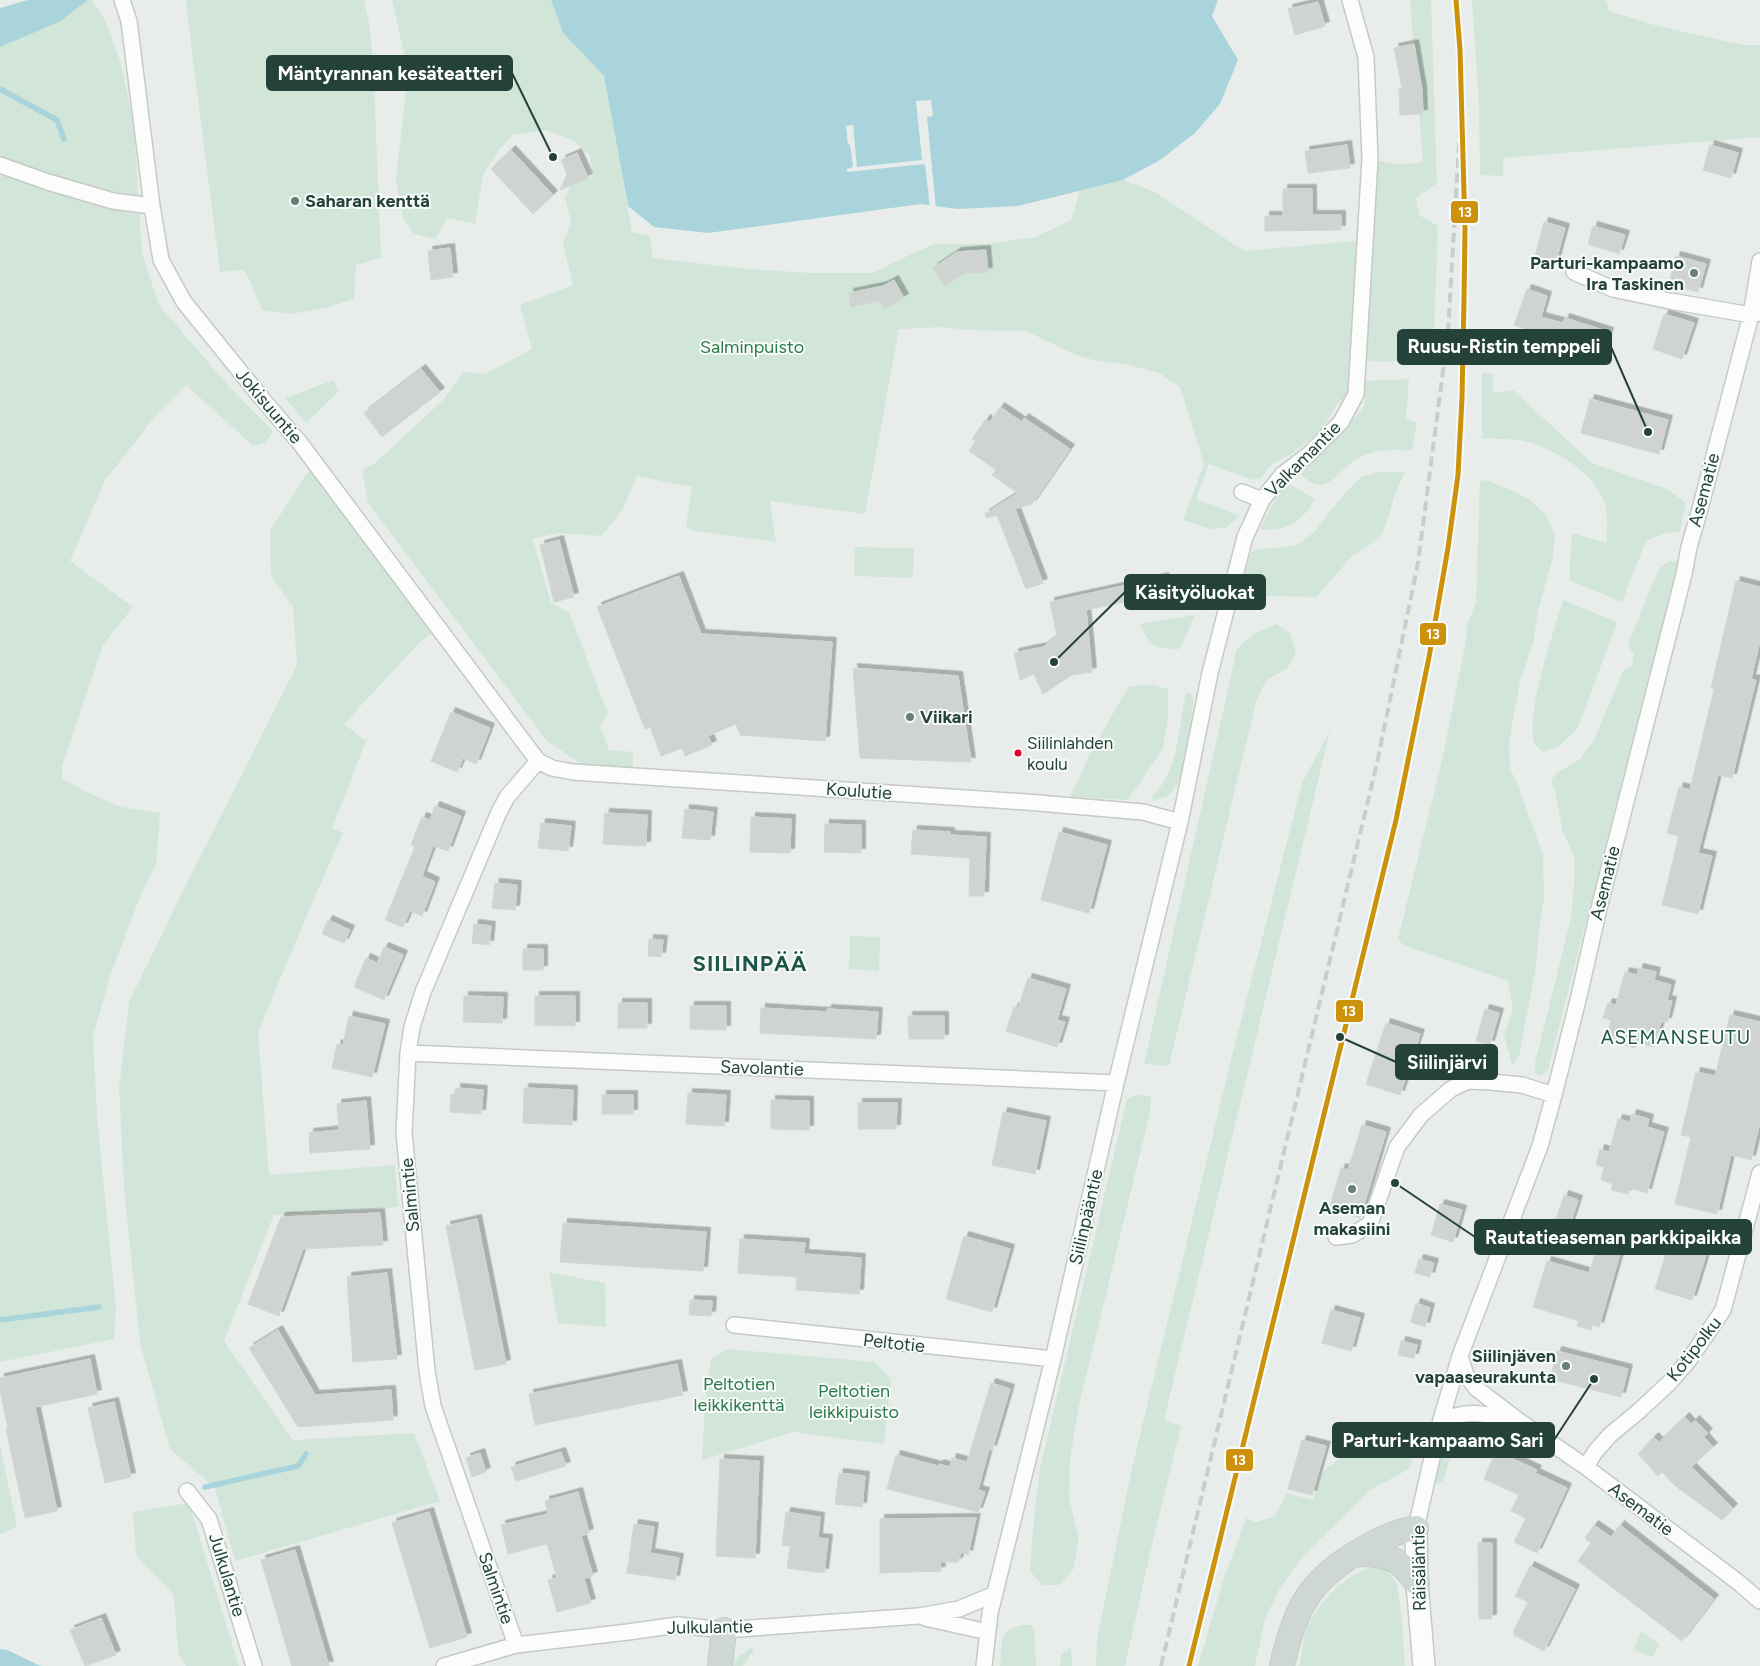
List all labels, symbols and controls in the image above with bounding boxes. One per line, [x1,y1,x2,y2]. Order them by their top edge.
callout: Mäntyrannan kesäteatteri [267,56,512,90]
text: Mäntyrannan kesäteatteri [277,62,503,85]
place label: Saharan kenttä [305,190,430,212]
marker: Saharan kenttä [289,195,301,207]
line badge: 13 [1450,200,1479,224]
text: 13 [1458,204,1472,221]
place label: Parturi-kampaamo Ira Taskinen [1530,252,1684,295]
marker: Parturi-kampaamo Ira Taskinen [1688,267,1700,279]
callout: Ruusu-Ristin temppeli [1398,330,1611,364]
text: Ruusu-Ristin temppeli [1408,335,1600,358]
park label: Salminpuisto [700,336,804,358]
street label: Jokisuuntie [231,364,307,448]
street label: Valkamantie [1261,416,1346,501]
street label: Asematie [1684,450,1724,529]
callout: Käsityöluokat [1125,575,1265,609]
text: Käsityöluokat [1135,581,1255,604]
line badge: 13 [1419,622,1447,646]
text: 13 [1426,626,1440,643]
place label: Viikari [920,706,973,728]
marker: Viikari [904,711,916,723]
place label: Siilinlahden koulu [1027,733,1113,774]
marker: Siilinlahden koulu [1013,748,1023,758]
street label: Koulutie [825,778,893,804]
street label: Asematie [1585,843,1625,922]
district label: SIILINPÄÄ [693,950,807,977]
line badge: 13 [1335,999,1364,1023]
text: 13 [1342,1003,1356,1020]
district label: ASEMANSEUTU [1601,1026,1751,1049]
callout: Siilinjärvi [1396,1045,1497,1079]
text: Siilinjärvi [1407,1051,1487,1074]
street label: Savolantie [720,1056,804,1080]
street label: Salmintie [396,1157,424,1233]
street label: Siilinpääntie [1064,1167,1108,1267]
marker: Aseman makasiini [1346,1183,1358,1195]
place label: Aseman makasiini [1314,1197,1390,1240]
callout: Rautatieaseman parkkipaikka [1475,1220,1751,1254]
text: Rautatieaseman parkkipaikka [1485,1226,1741,1249]
street label: Kotipolku [1662,1312,1726,1386]
street label: Peltotie [862,1329,926,1357]
place label: Siilinjäven vapaaseurakunta [1415,1345,1556,1388]
marker: Siilinjäven vapaaseurakunta [1560,1360,1572,1372]
park label: Peltotien leikkikenttä [694,1373,784,1416]
park label: Peltotien leikkipuisto [809,1380,899,1423]
callout: Parturi-kampaamo Sari [1333,1423,1554,1457]
text: Parturi-kampaamo Sari [1342,1429,1544,1452]
line badge: 13 [1225,1448,1254,1472]
text: 13 [1232,1452,1246,1469]
street label: Asematie [1604,1477,1678,1541]
street label: Räisäläntie [1407,1525,1431,1611]
street label: Julkulantie [204,1531,250,1620]
street label: Salmintie [473,1549,519,1627]
street label: Julkulantie [667,1615,753,1639]

